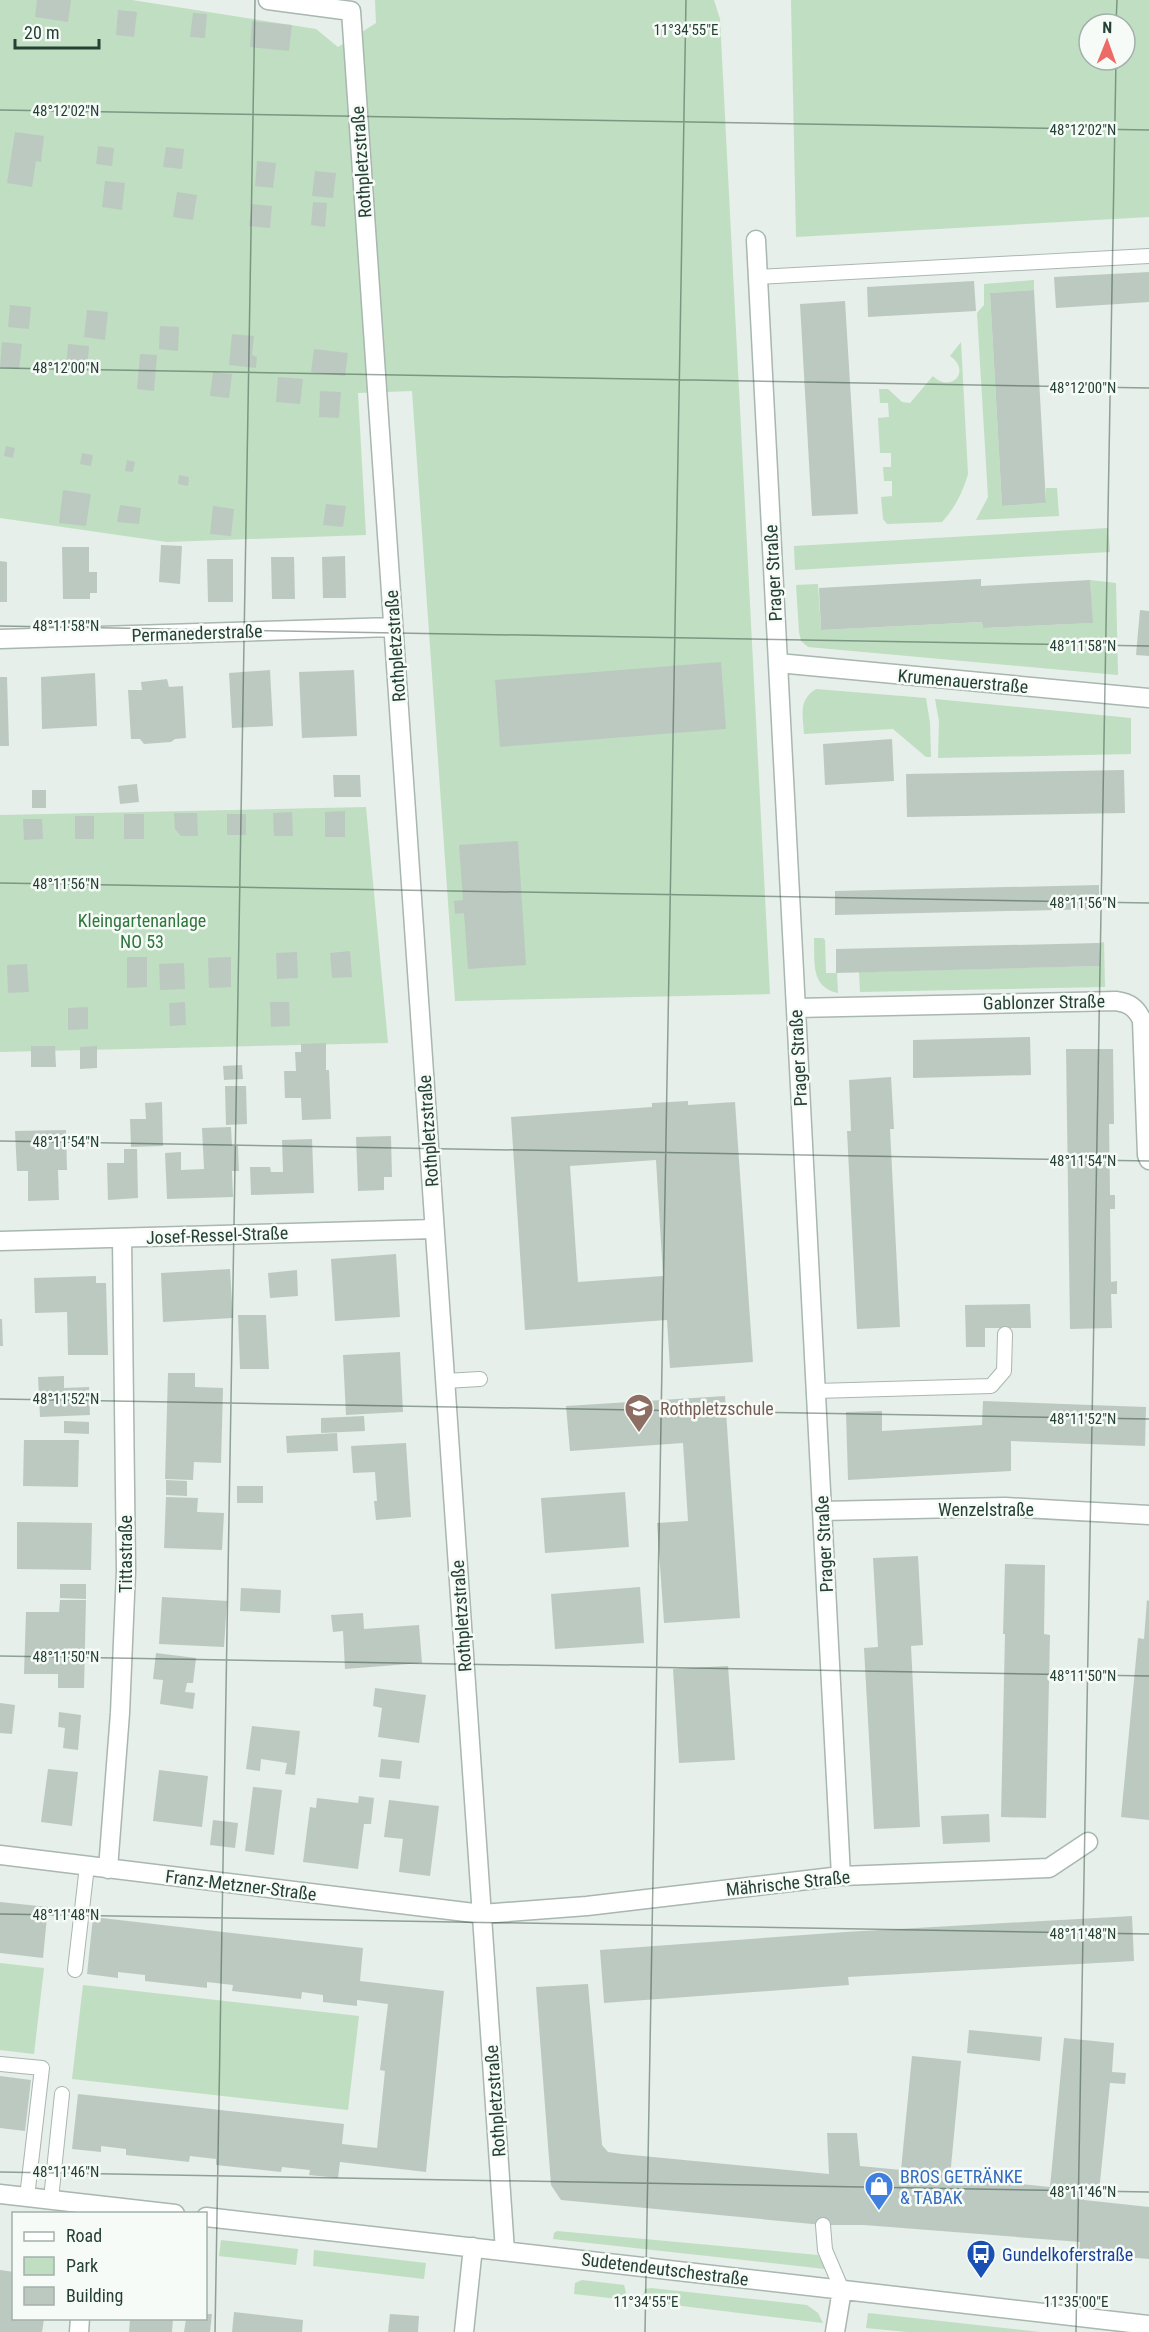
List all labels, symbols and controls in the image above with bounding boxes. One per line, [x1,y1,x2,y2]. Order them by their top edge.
scale bar [15,12,99,50]
north arrow [1077,12,1137,72]
text: N [1102,18,1112,37]
text: 11°34'55"E [654,21,718,39]
text: 20 m [24,22,59,43]
text: 48°12'02"N [33,102,99,120]
street label: Rothpletzstraße [347,105,375,219]
text: 48°12'02"N [1050,121,1116,139]
text: 48°12'00"N [33,359,99,377]
text: 48°12'00"N [1050,379,1116,397]
street label: Prager Straße [760,524,786,622]
street label: Rothpletzstraße [381,589,409,703]
text: 48°11'58"N [33,617,99,635]
street label: Permanederstraße [131,620,263,646]
text: 48°11'58"N [1050,637,1116,655]
street label: Krumenauerstraße [897,665,1029,697]
text: 48°11'56"N [33,875,99,893]
text: 48°11'56"N [1050,894,1116,912]
park label: Kleingartenanlage NO 53 [78,910,206,952]
street label: Gablonzer Straße [983,990,1105,1014]
street label: Prager Straße [785,1009,811,1107]
street label: Rothpletzstraße [414,1074,442,1188]
text: 48°11'54"N [33,1133,99,1151]
text: 48°11'54"N [1050,1152,1116,1170]
street label: Josef-Ressel-Straße [146,1222,288,1248]
text: 48°11'52"N [33,1390,99,1408]
school or university icon: Rothpletzschule [623,1392,655,1434]
place label: Rothpletzschule [660,1398,774,1419]
text: 48°11'52"N [1050,1410,1116,1428]
street label: Prager Straße [811,1495,837,1593]
street label: Wenzelstraße [938,1499,1034,1520]
street label: Tittastraße [115,1515,136,1593]
street label: Rothpletzstraße [447,1559,475,1673]
text: 48°11'50"N [33,1648,99,1666]
text: 48°11'50"N [1050,1667,1116,1685]
street label: Franz-Metzner-Straße [164,1865,318,1905]
street label: Mährische Straße [725,1866,851,1900]
text: 48°11'48"N [33,1906,99,1924]
text: 48°11'48"N [1050,1925,1116,1943]
street label: Rothpletzstraße [481,2044,509,2158]
text: 48°11'46"N [33,2163,99,2181]
place label: BROS GETRÄNKE & TABAK [900,2166,1023,2208]
shop icon: BROS GETRÄNKE & TABAK [863,2170,895,2212]
text: 48°11'46"N [1050,2183,1116,2201]
legend [12,2212,207,2320]
text: Road [66,2225,102,2246]
bus stop icon: Gundelkoferstraße [965,2238,997,2280]
place label: Gundelkoferstraße [1002,2244,1133,2265]
street label: Sudetendeutschestraße [580,2248,750,2290]
text: Park [66,2255,98,2276]
text: Building [66,2285,123,2306]
text: 11°34'55"E [614,2293,678,2311]
text: 11°35'00"E [1044,2293,1108,2311]

